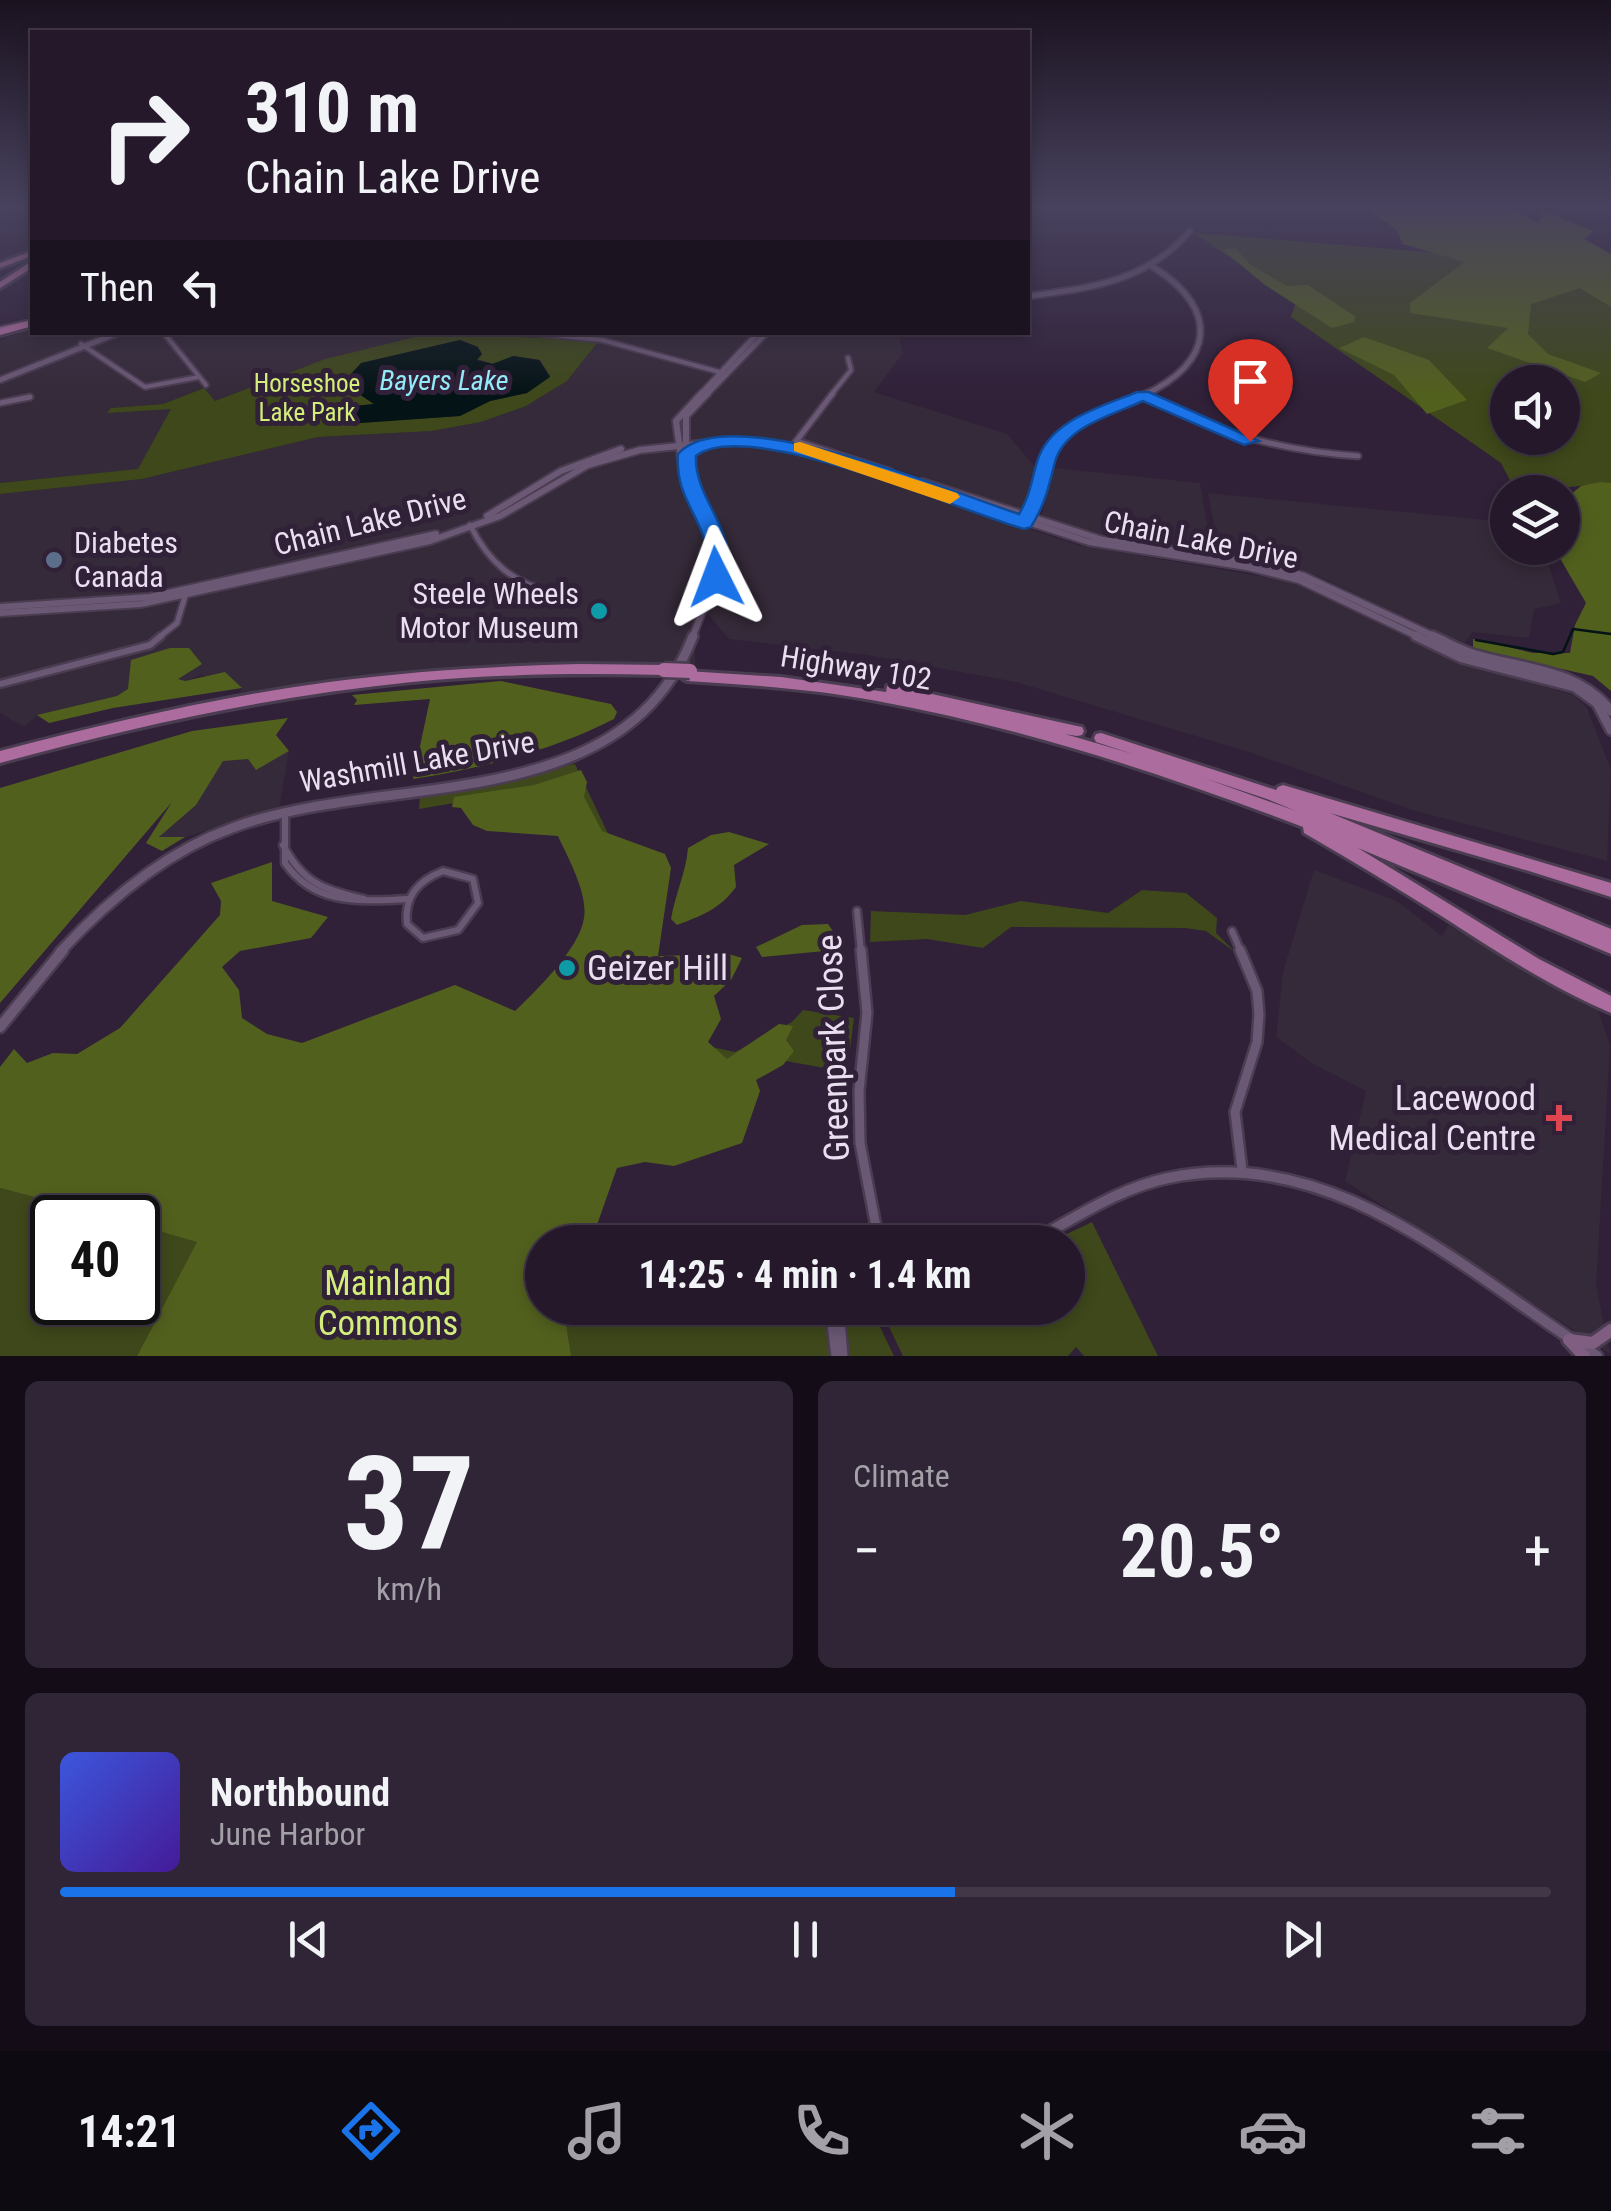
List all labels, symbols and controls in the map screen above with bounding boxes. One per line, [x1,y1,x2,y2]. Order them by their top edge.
text: 310 m [245,67,419,149]
icon: right [80,70,210,200]
text: Chain Lake Drive [245,151,540,204]
icon: left [174,260,229,315]
text: Then [80,266,154,310]
pin [1208,339,1293,442]
icon: arrive [1223,354,1278,409]
water label: Bayers Lake [379,364,509,397]
map controls [1490,365,1580,565]
button: sound [1490,365,1580,455]
park label: Horseshoe Lake Park [254,369,360,427]
button: layers [1490,475,1580,565]
street label: Chain Lake Drive [270,481,470,562]
street label: Chain Lake Drive [1101,504,1301,575]
place label: Diabetes Canada [74,525,178,594]
position arrow [664,525,768,629]
marker: Diabetes Canada [43,549,65,571]
place label: Steele Wheels Motor Museum [400,576,579,645]
marker: Steele Wheels Motor Museum [588,600,610,622]
street label: Highway 102 [778,638,934,697]
street label: Washmill Lake Drive [297,724,537,799]
street label: Greenpark Close [809,934,858,1162]
place label: Geizer Hill [587,948,728,989]
marker: Geizer Hill [556,957,578,979]
place label: Lacewood Medical Centre [1328,1078,1536,1159]
marker: Lacewood Medical Centre [1546,1105,1572,1131]
speed limit sign: 40 [30,1195,160,1325]
text: 14:25 · 4 min · 1.4 km [639,1253,971,1297]
park label: Mainland Commons [318,1263,458,1344]
text: 37 [343,1428,475,1581]
text: Climate [853,1457,950,1495]
text: 20.5° [1120,1507,1284,1595]
text: − [853,1519,881,1583]
text: + [1524,1519,1551,1583]
text: km/h [376,1570,442,1608]
text: Northbound [210,1771,390,1815]
text: June Harbor [210,1815,365,1853]
icon: previous [281,1912,336,1967]
icon: pause [778,1912,833,1967]
icon: next [1275,1912,1330,1967]
icon: directions [336,2096,406,2166]
icon: music [562,2096,632,2166]
icon: phone [787,2096,857,2166]
icon: climate [1012,2096,1082,2166]
icon: car [1238,2096,1308,2166]
icon: filters [1463,2096,1533,2166]
text: 14:21 [78,2105,181,2158]

